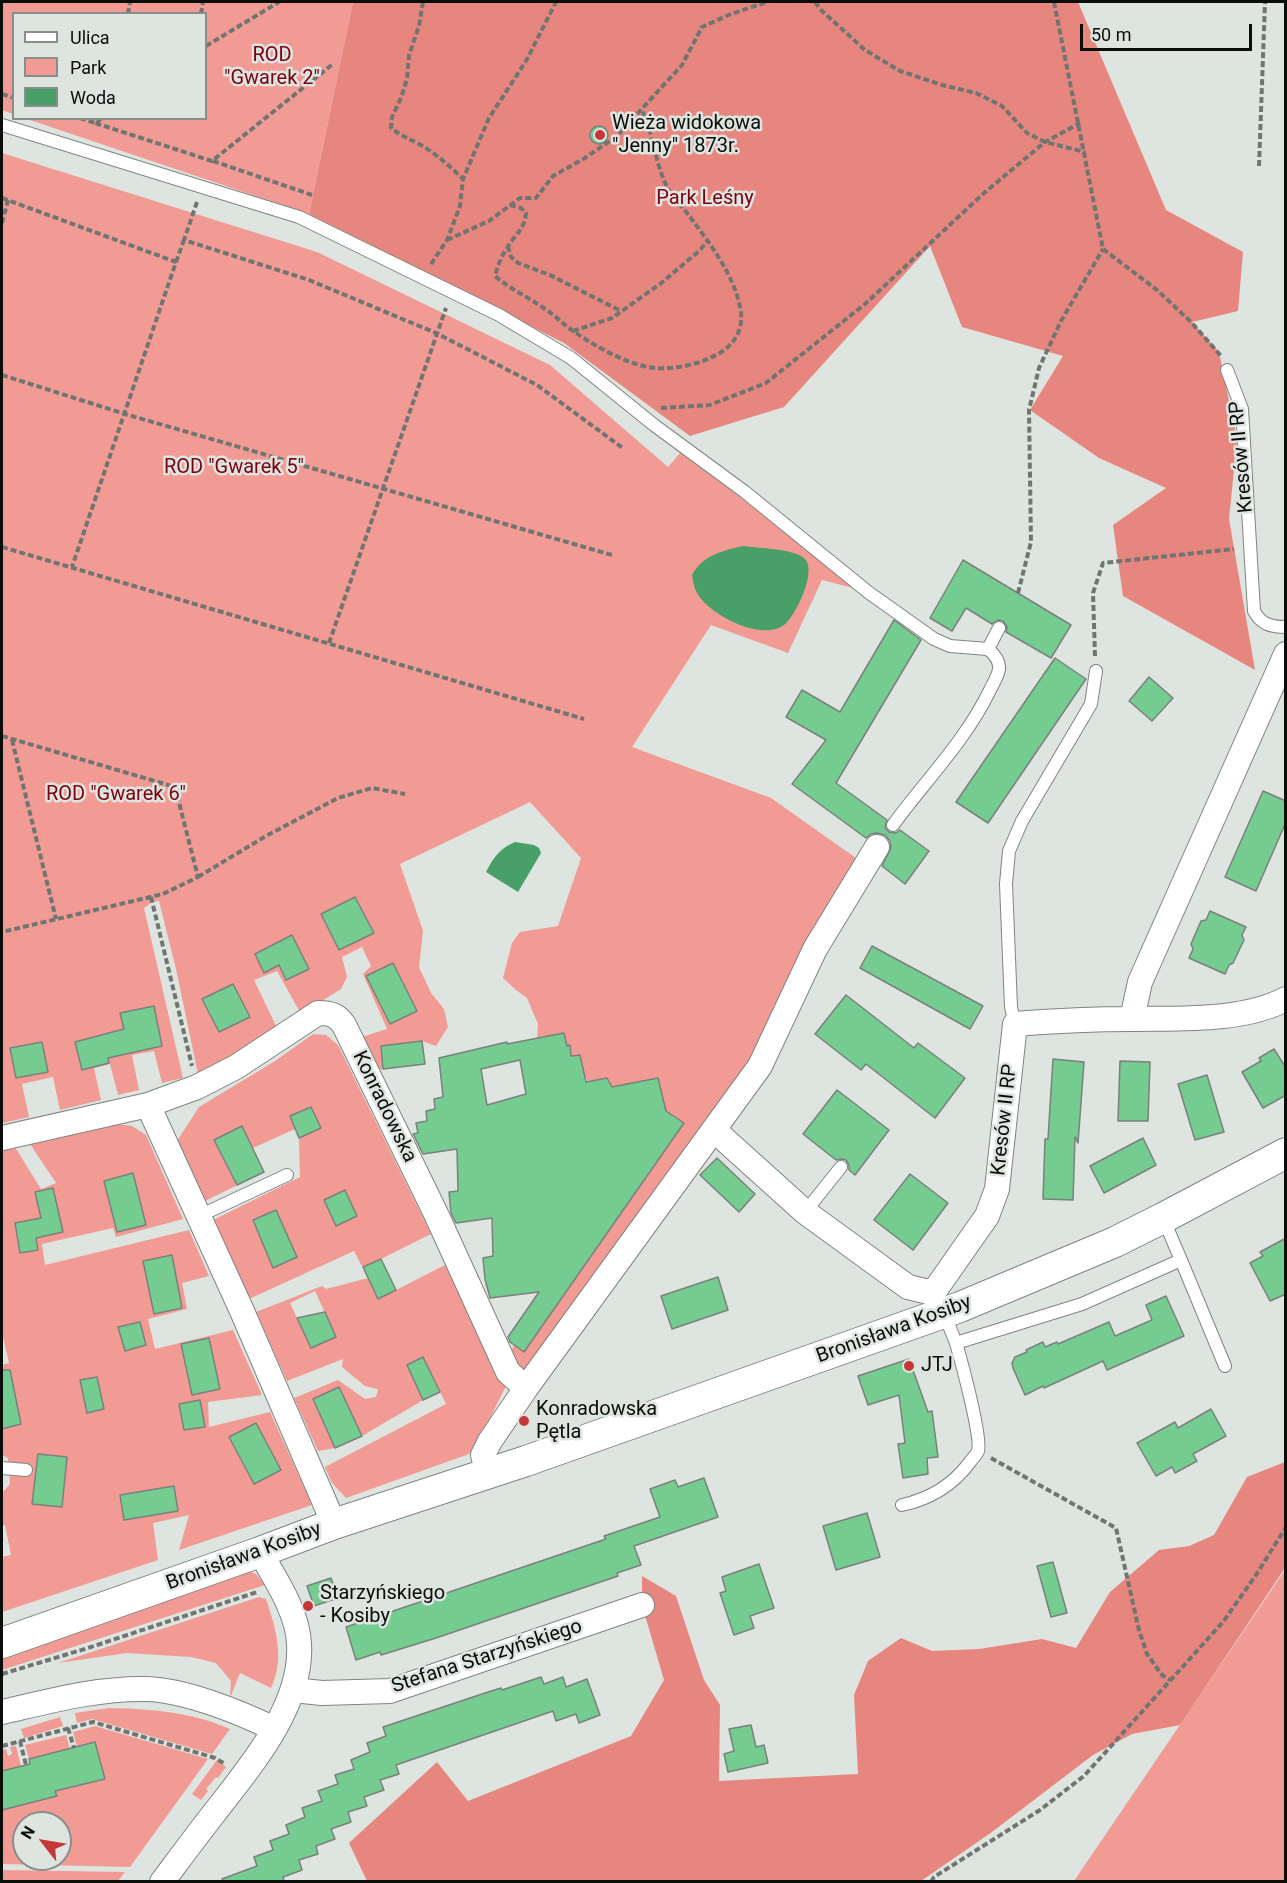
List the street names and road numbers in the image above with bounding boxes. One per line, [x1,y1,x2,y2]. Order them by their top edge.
street label: Kresów II RP [1225,400,1259,514]
street label: Konradowska [347,1047,421,1167]
street label: Kresów II RP [987,1063,1023,1177]
street label: Bronisława Kosiby [813,1291,975,1369]
street label: Bronisława Kosiby [163,1518,325,1596]
street label: Stefana Starzyńskiego [389,1615,585,1699]

